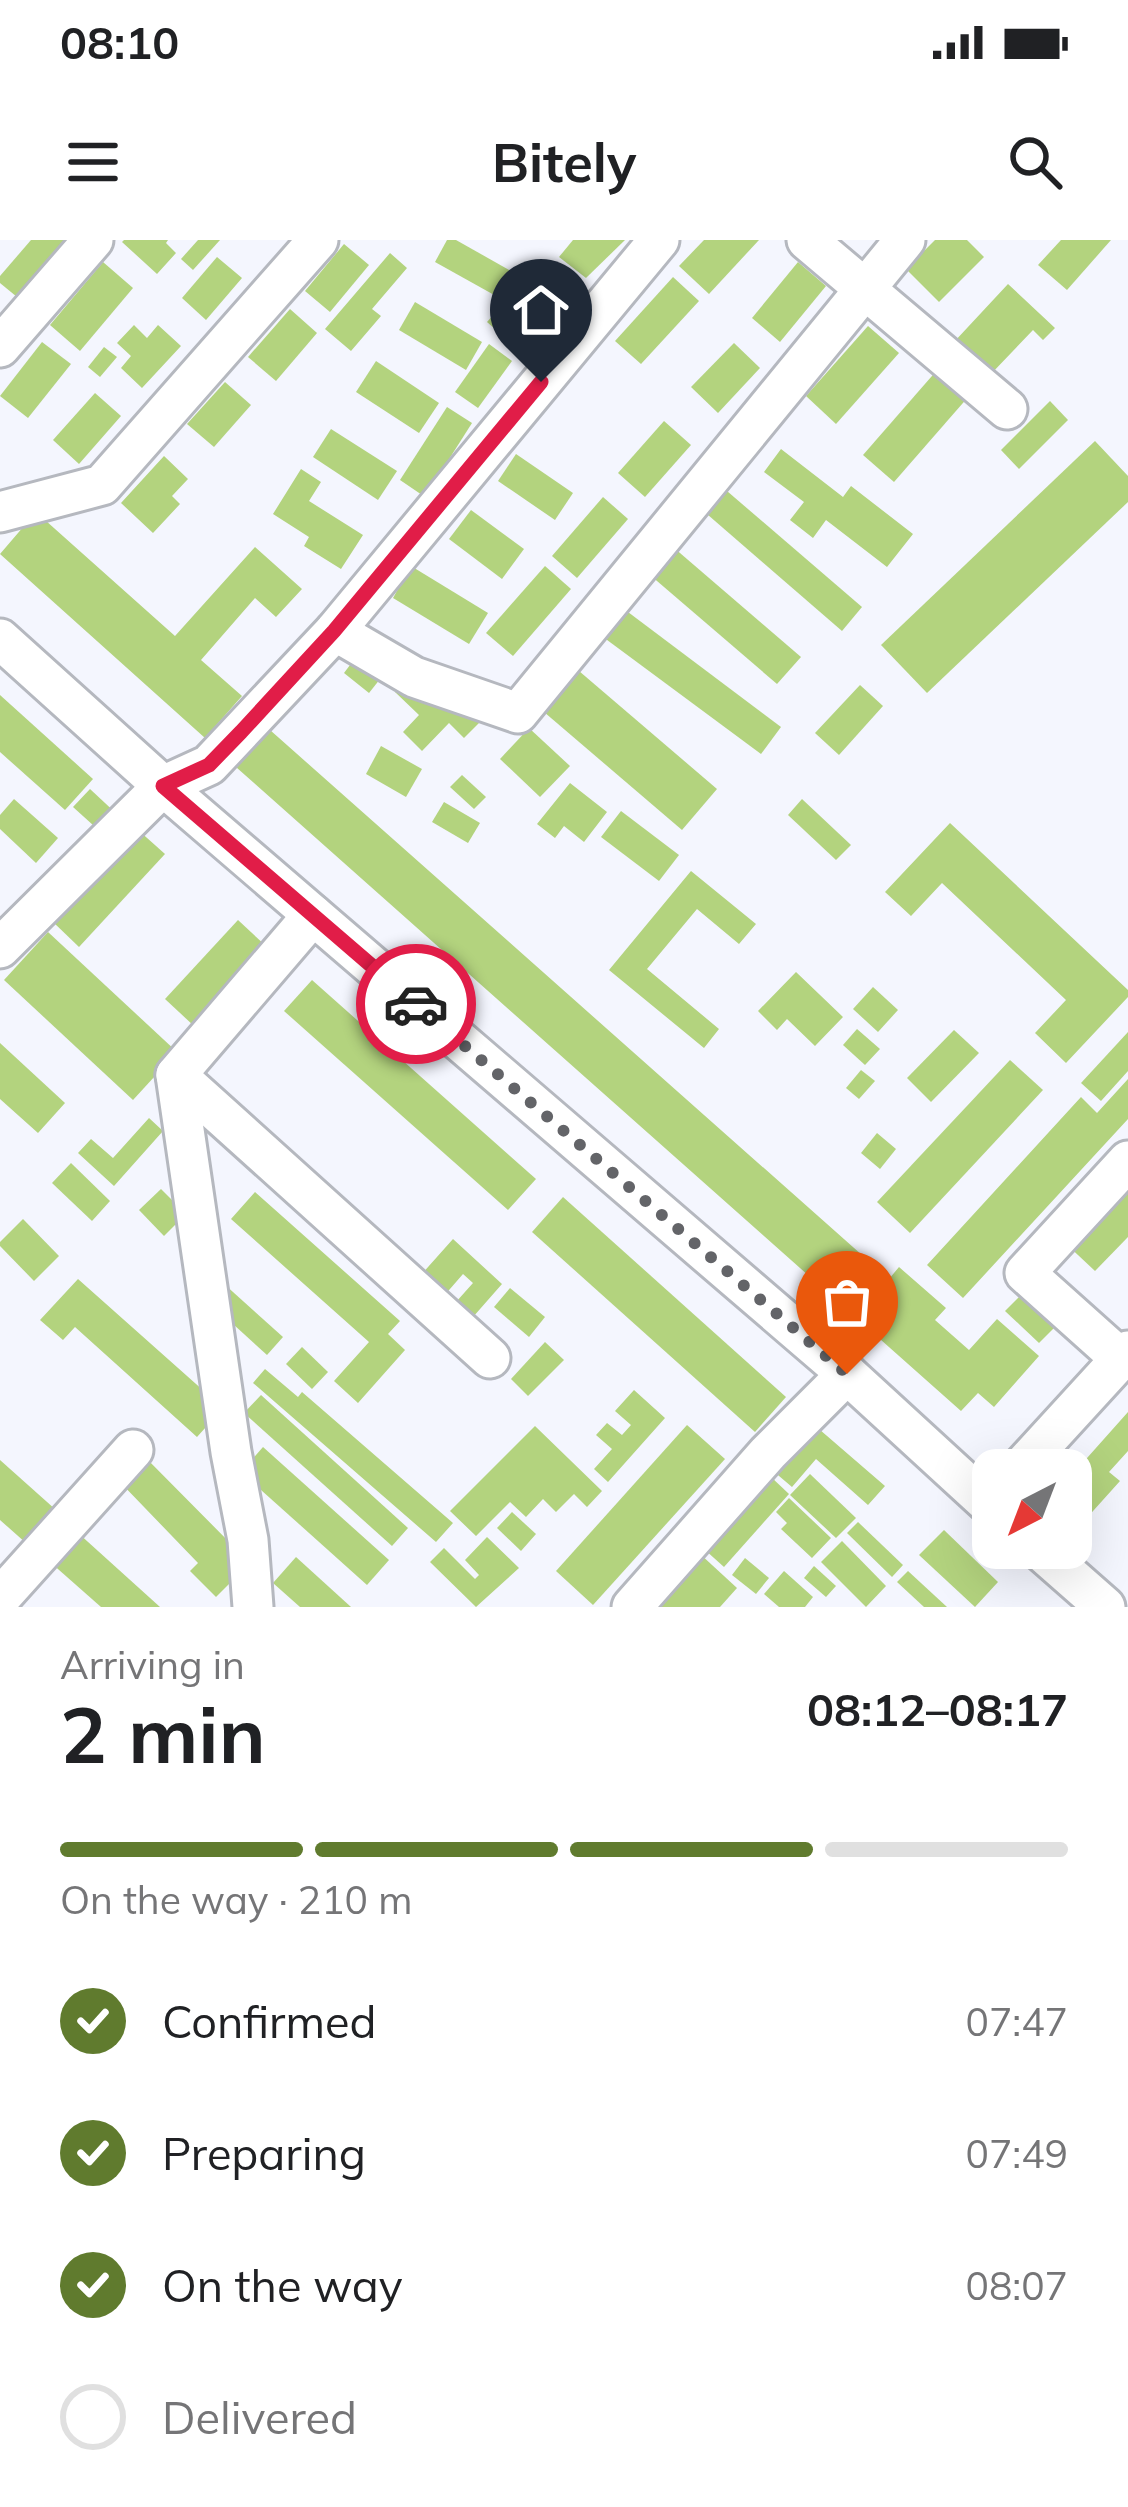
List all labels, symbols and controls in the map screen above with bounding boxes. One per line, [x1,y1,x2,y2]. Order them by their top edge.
text: 08:10 [60,14,179,70]
text: Bitely [492,128,636,196]
icon: menu [60,129,126,195]
icon: search [1002,129,1068,195]
pin [490,259,592,382]
icon: home [508,277,574,343]
courier [356,944,476,1064]
icon: car [383,971,449,1037]
pin [796,1251,898,1374]
icon: bag [814,1269,880,1335]
north arrow [972,1449,1092,1569]
map controls [972,1449,1092,1569]
text: Arriving in [60,1640,245,1689]
text: 08:12–08:17 [807,1681,1068,1737]
text: 2 min [60,1685,266,1783]
text: On the way · 210 m [60,1875,412,1924]
icon: check [60,1988,126,2054]
text: Confirmed [162,1993,376,2049]
text: 07:47 [966,1997,1068,2046]
icon: check [60,2120,126,2186]
text: Preparing [162,2125,366,2181]
text: 07:49 [966,2129,1068,2178]
icon: check [60,2252,126,2318]
text: On the way [162,2257,403,2313]
text: 08:07 [966,2261,1068,2310]
text: Delivered [162,2389,357,2445]

